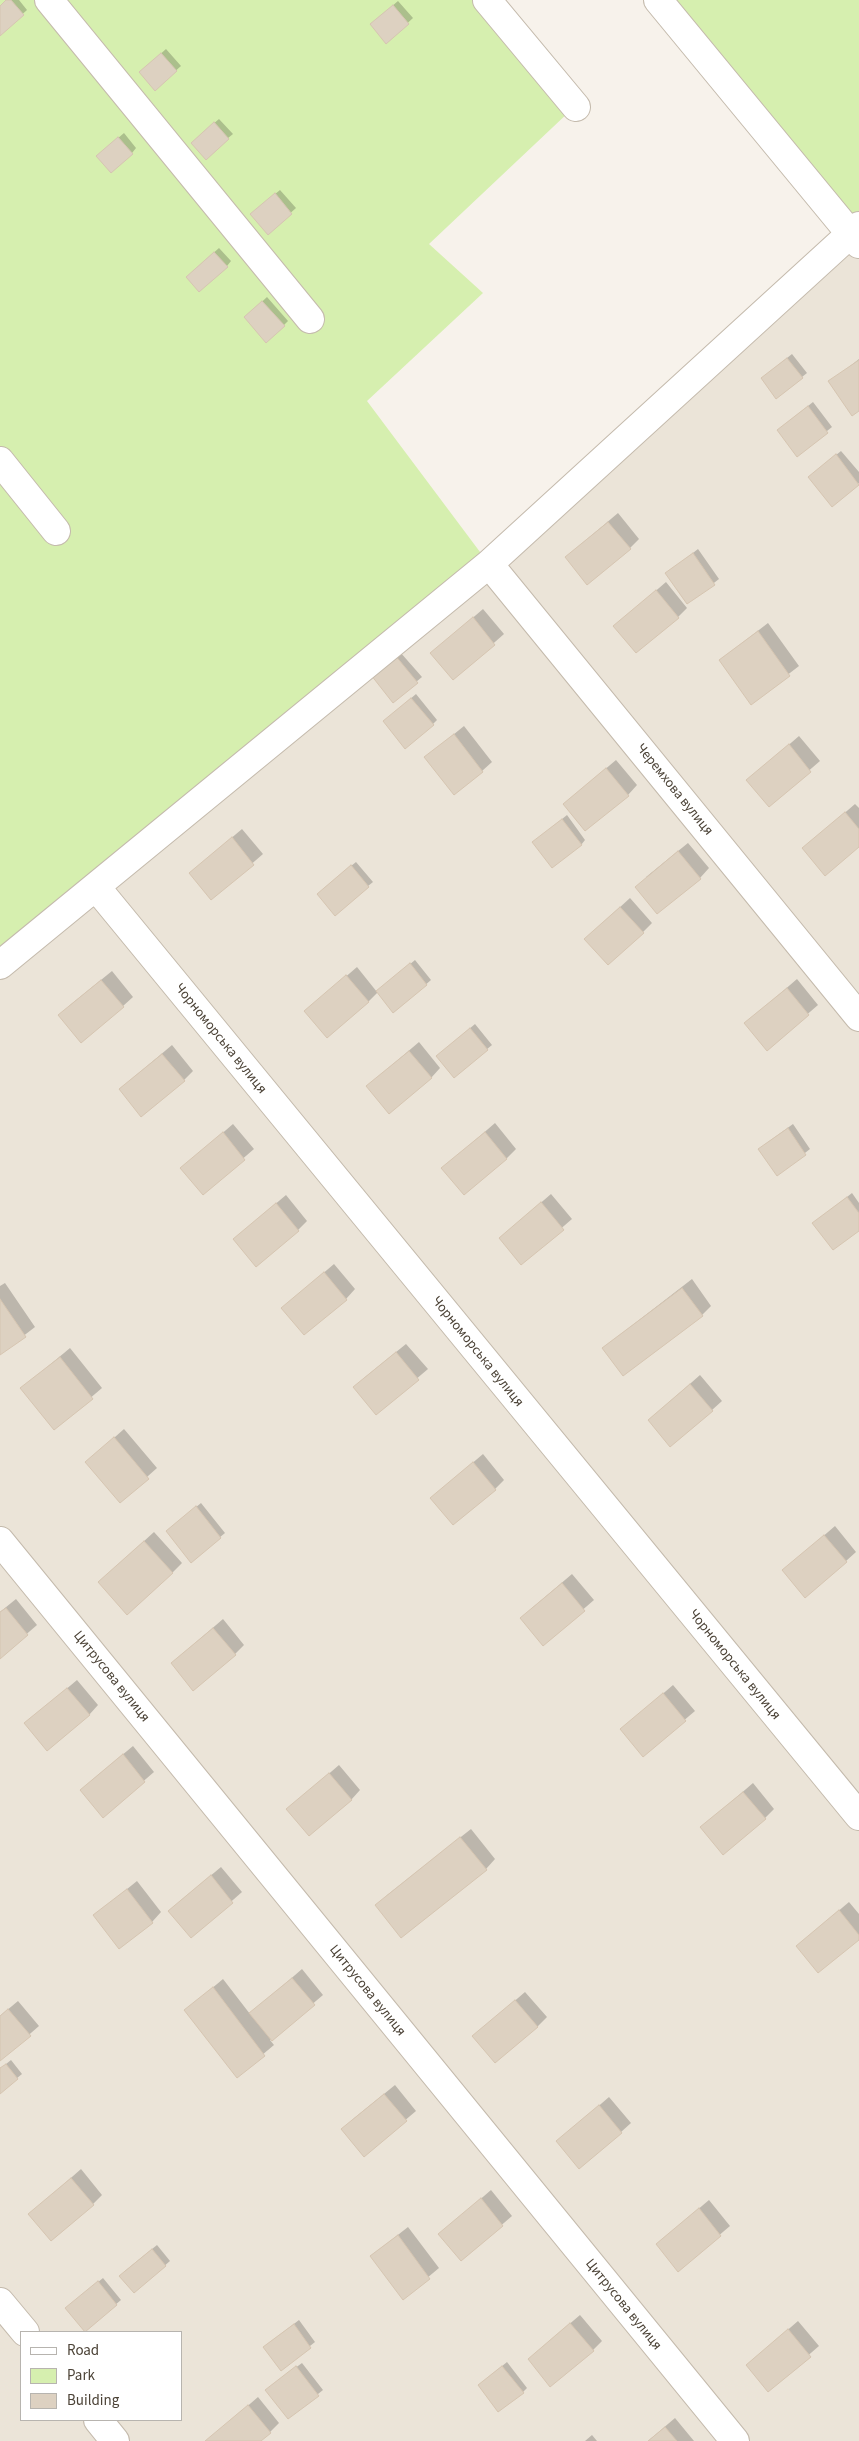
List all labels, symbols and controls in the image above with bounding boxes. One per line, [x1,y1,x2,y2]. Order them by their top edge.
street label: Черемхова вулиця [632,741,716,839]
street label: Чорноморська вулиця [170,980,270,1098]
street label: Чорноморська вулиця [427,1293,527,1411]
street label: Чорноморська вулиця [684,1606,784,1724]
street label: Цитрусова вулиця [69,1628,153,1726]
street label: Цитрусова вулиця [325,1942,409,2040]
street label: Цитрусова вулиця [581,2256,665,2354]
legend [20,2331,182,2421]
text: Road [67,2340,99,2361]
text: Park [67,2365,95,2386]
text: Building [67,2390,119,2411]

